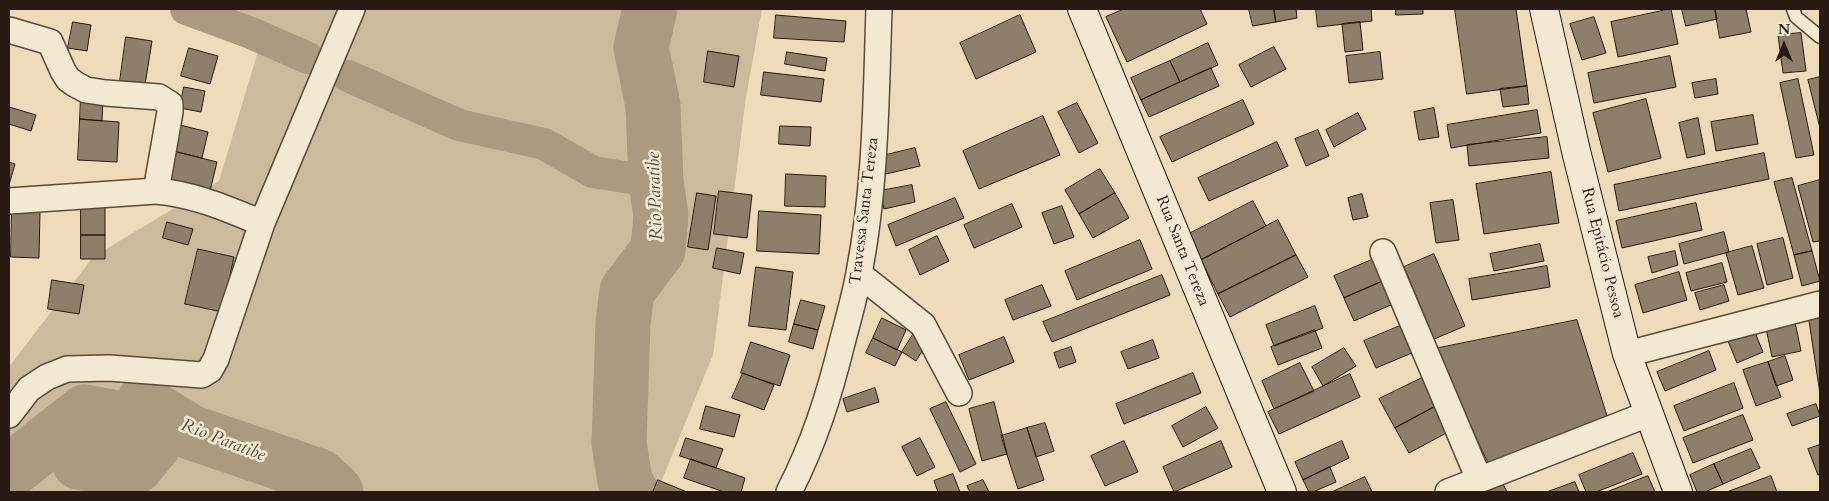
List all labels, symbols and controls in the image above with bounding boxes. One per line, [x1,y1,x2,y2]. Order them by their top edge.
north arrow [1759,20,1809,70]
text: N [1778,20,1790,39]
street label: Travessa Santa Tereza [846,136,884,286]
water label: Rio Paratibe [644,151,668,241]
street label: Rua Epitácio Pessoa [1577,186,1627,320]
street label: Rua Santa Tereza [1151,193,1213,309]
water label: Rio Paratibe [178,415,268,467]

